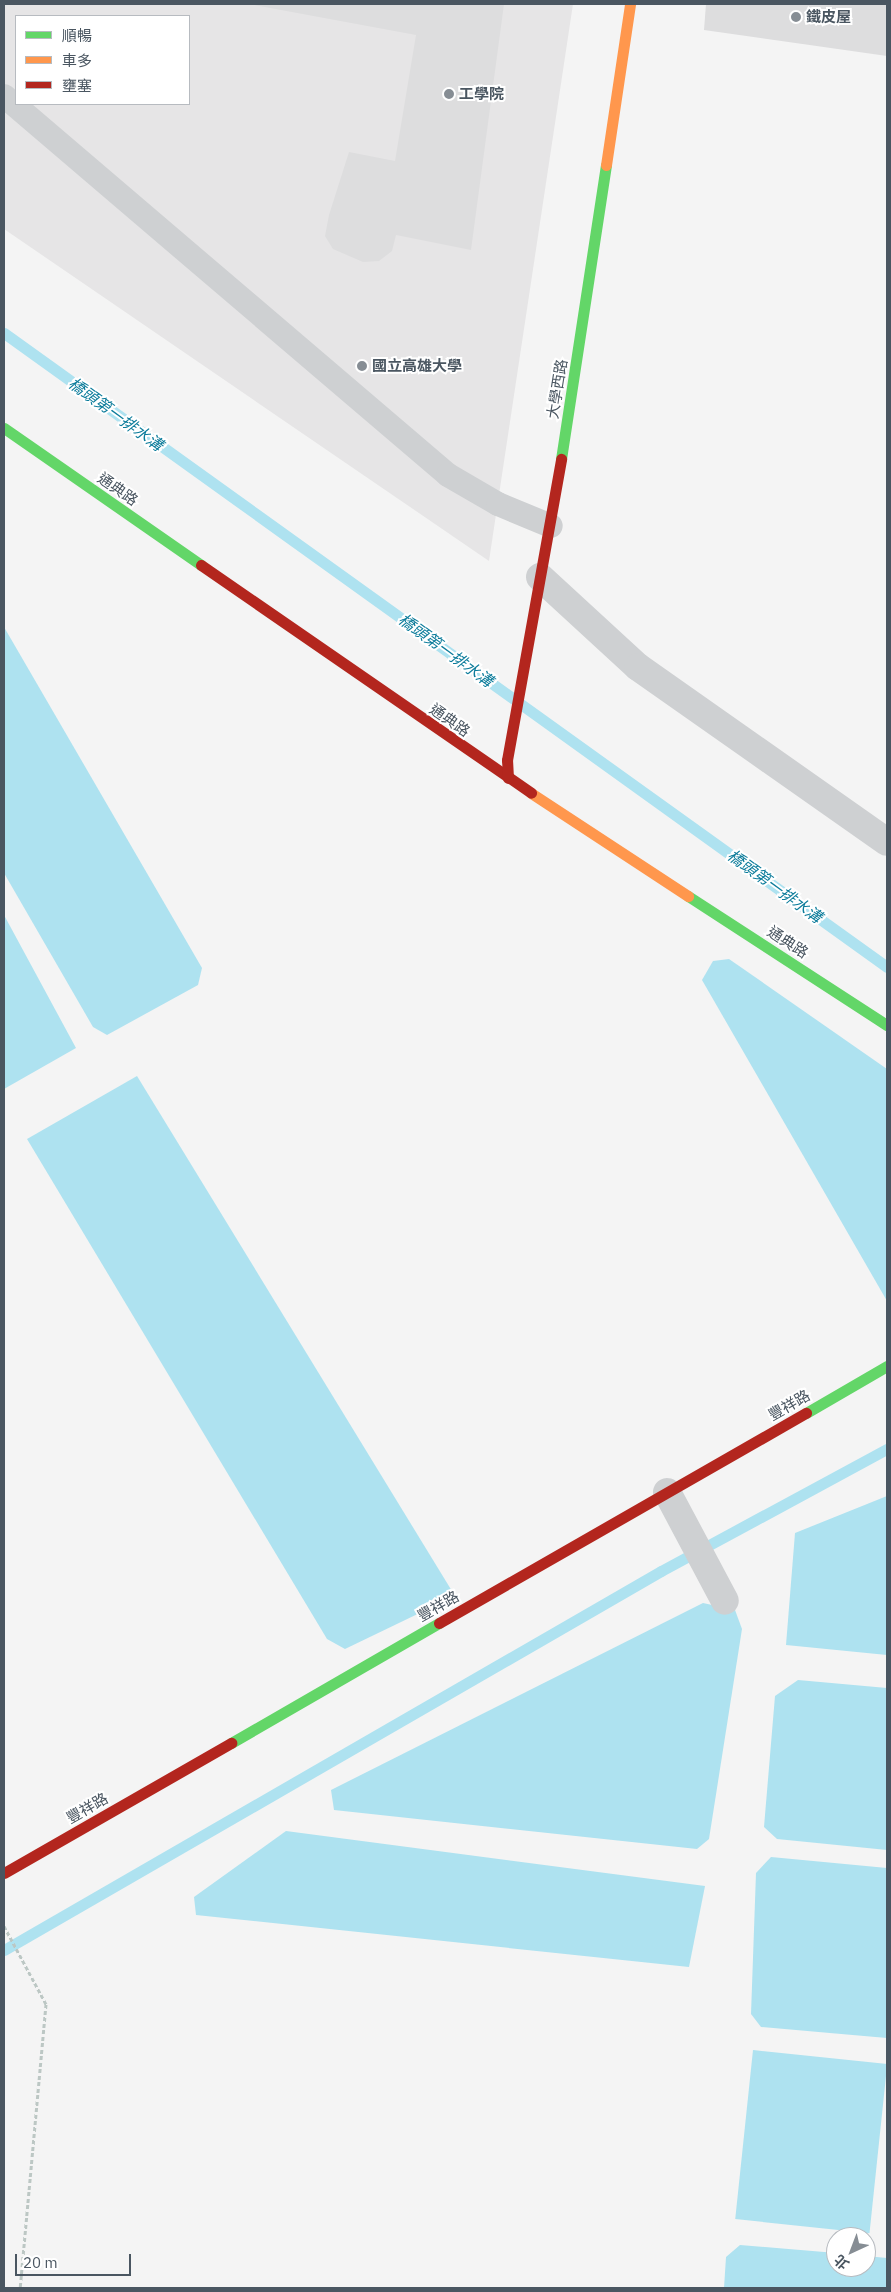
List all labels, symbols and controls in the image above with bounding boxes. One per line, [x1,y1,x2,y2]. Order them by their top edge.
place label: 鐵皮屋 [806,8,851,26]
marker: 鐵皮屋 [790,11,802,23]
legend [15,15,190,105]
text: 順暢 [62,26,92,45]
text: 車多 [62,51,92,70]
text: 壅塞 [62,76,92,95]
place label: 工學院 [459,85,504,103]
marker: 工學院 [443,88,455,100]
place label: 國立高雄大學 [372,357,462,375]
street label: 大學西路 [543,358,571,420]
marker: 國立高雄大學 [356,360,368,372]
water label: 橋頭第一排水溝 [65,373,167,455]
street label: 通典路 [94,469,142,509]
water label: 橋頭第一排水溝 [395,609,497,691]
street label: 通典路 [426,700,474,740]
water label: 橋頭第一排水溝 [724,845,826,927]
street label: 通典路 [764,922,812,962]
street label: 豐祥路 [765,1386,813,1424]
street label: 豐祥路 [414,1587,462,1625]
street label: 豐祥路 [63,1789,111,1827]
north arrow [826,2227,876,2277]
scale bar [18,2244,134,2276]
text: 北 [830,2251,853,2274]
text: 20 m [23,2253,58,2272]

